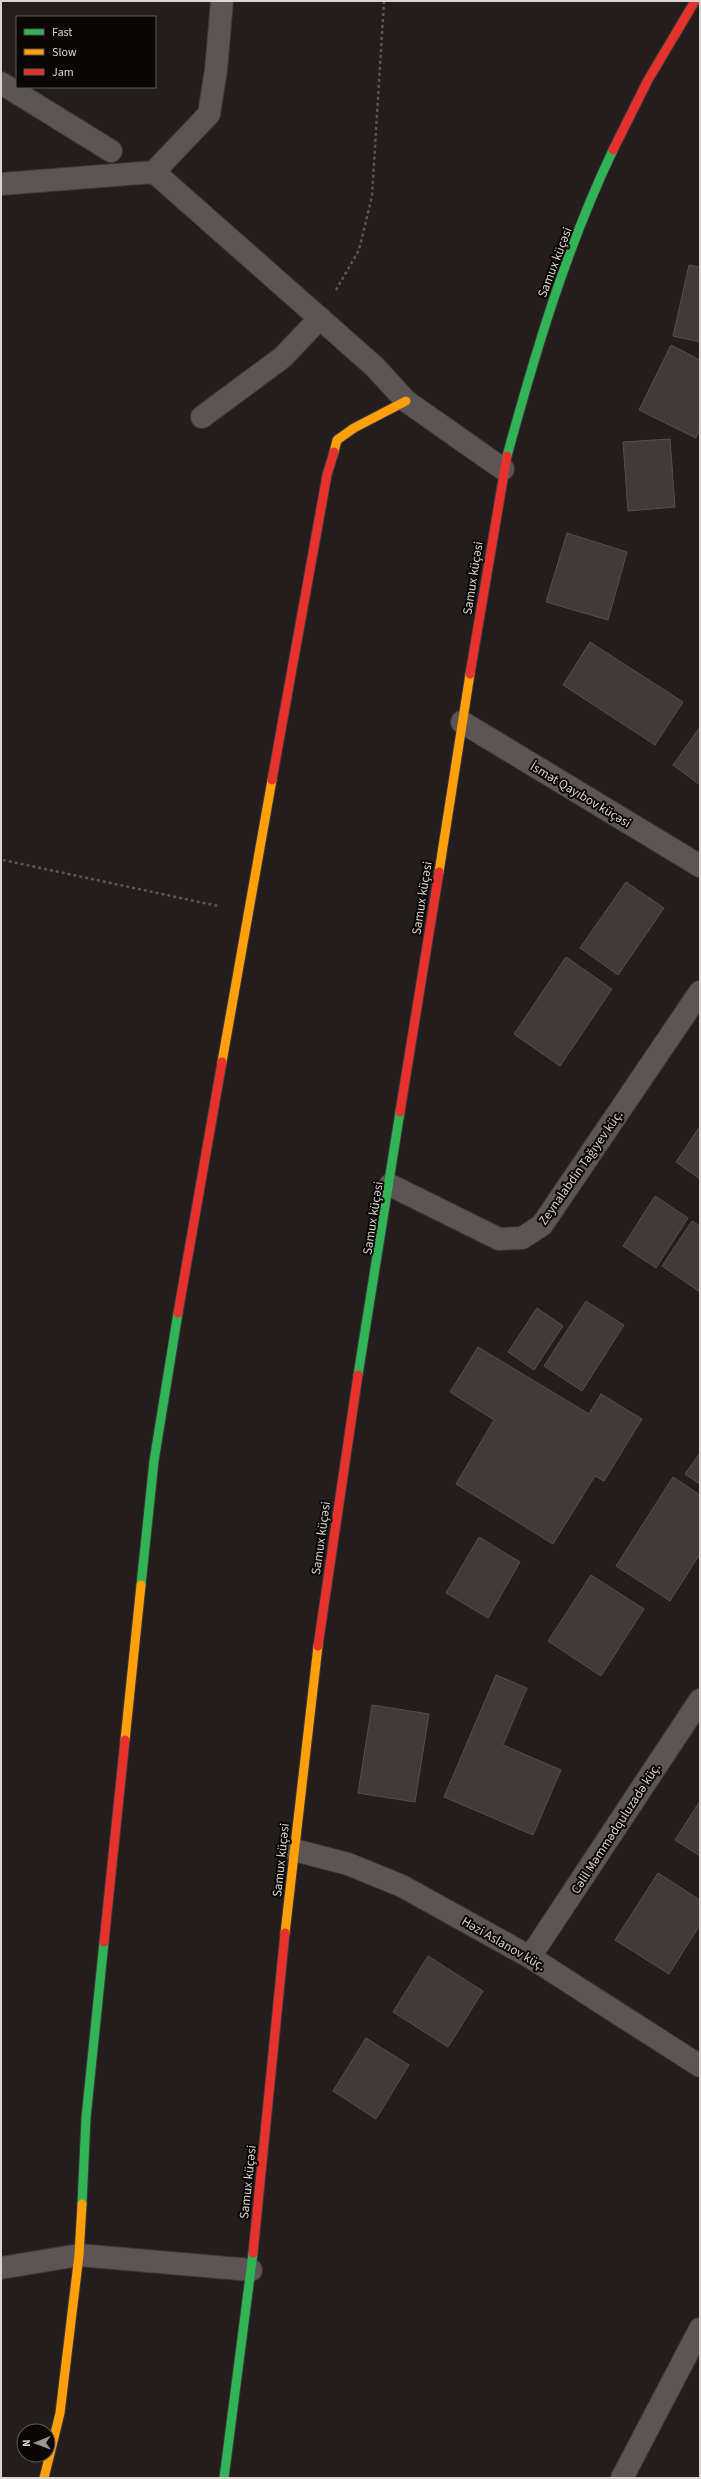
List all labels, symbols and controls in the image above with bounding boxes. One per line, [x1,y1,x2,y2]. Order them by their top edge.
legend [16,16,156,88]
text: Fast [52,24,72,41]
text: Slow [52,44,77,61]
text: Jam [52,64,74,81]
street label: Samux küçəsi [533,225,577,300]
street label: Samux küçəsi [458,540,488,616]
street label: İsmət Qayıbov küçəsi [527,758,634,832]
street label: Samux küçəsi [407,860,437,936]
street label: Zeynalabdin Tağıyev küç. [534,1107,627,1229]
street label: Samux küçəsi [358,1180,388,1256]
street label: Samux küçəsi [307,1500,335,1576]
street label: Cəlil Məmmədquluzadə küç. [567,1760,665,1897]
street label: Samux küçəsi [268,1822,294,1898]
street label: Həzi Aslanov küç. [458,1913,549,1975]
street label: Samux küçəsi [235,2144,261,2220]
north arrow [16,2423,56,2463]
text: N [19,2439,34,2447]

